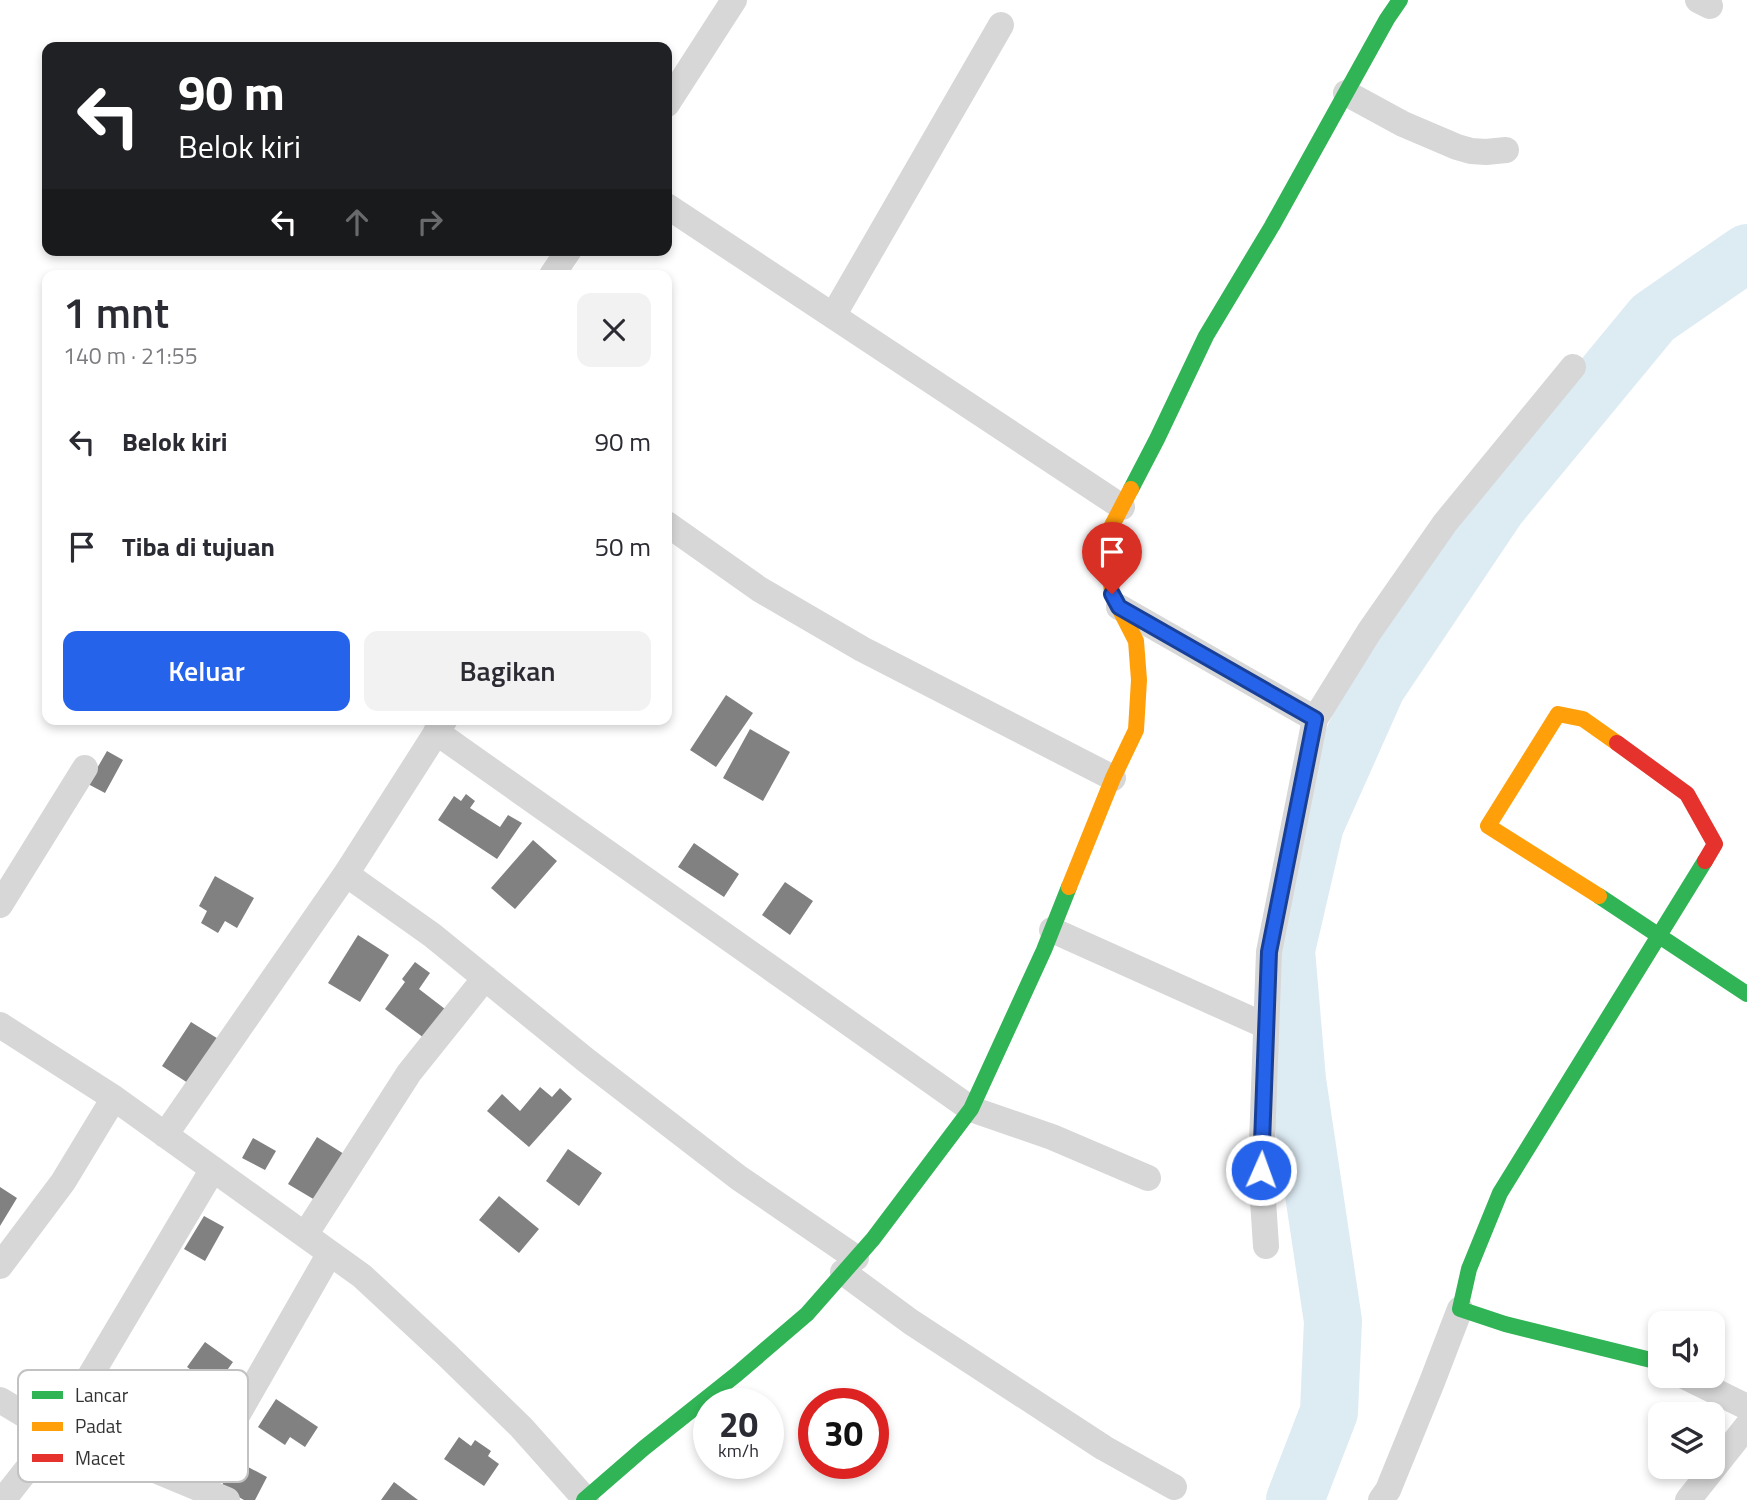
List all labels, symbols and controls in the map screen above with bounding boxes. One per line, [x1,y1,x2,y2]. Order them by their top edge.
text: 90 m [178,54,285,129]
icon: left [63,70,154,161]
text: Belok kiri [178,122,301,170]
icon: left [265,203,303,241]
icon: ahead [338,203,376,241]
icon: right [411,203,449,241]
text: 1 mnt [63,280,169,344]
button: close [577,293,651,367]
text: 140 m · 21:55 [63,338,198,373]
text: Belok kiri [122,422,228,461]
text: 90 m [594,422,651,461]
icon: left [63,423,101,461]
pin [1082,522,1142,594]
text: Tiba di tujuan [122,527,275,566]
text: 50 m [594,527,651,566]
icon: arrive [63,528,101,566]
icon: arrive [1093,533,1131,571]
button: Keluar [63,631,350,711]
button: Bagikan [364,631,651,711]
position arrow [1224,1133,1298,1207]
map controls [1648,1311,1725,1479]
button: sound [1648,1311,1725,1388]
legend [18,1370,248,1482]
text: Lancar [75,1380,129,1409]
speed limit sign: 30 [798,1388,889,1479]
text: 20 [719,1397,758,1451]
button: layers [1648,1402,1725,1479]
text: Padat [75,1411,122,1440]
text: km/h [718,1437,759,1464]
text: Macet [75,1443,125,1472]

